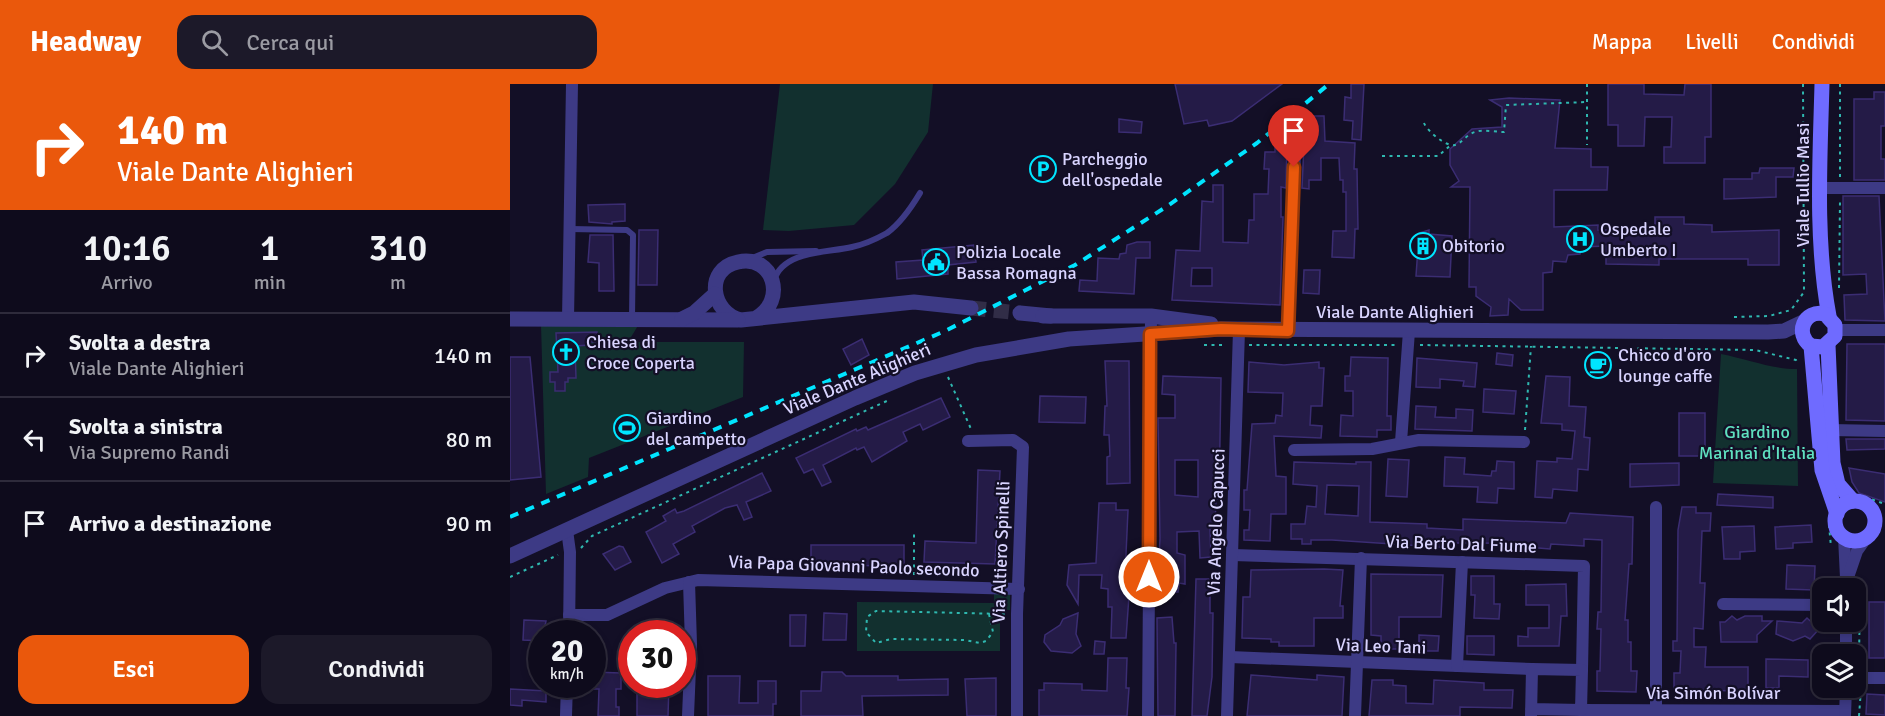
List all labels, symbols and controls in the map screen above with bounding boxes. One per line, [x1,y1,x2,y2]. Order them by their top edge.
search box [177,15,597,69]
text: Headway [30,25,141,59]
icon: search [198,26,231,59]
text: Cerca qui [246,29,334,56]
text: Mappa [1592,29,1652,55]
text: Livelli [1685,29,1739,55]
text: Condividi [1772,29,1855,55]
text: 140 m [117,105,228,156]
pin [1268,105,1319,167]
icon: right [18,108,96,186]
icon: arrive [1277,114,1310,147]
street label: Viale Tullio Masi [1792,123,1814,247]
place label: Parcheggio dell'ospedale [1062,148,1163,191]
parking icon: Parcheggio dell'ospedale [1028,154,1058,184]
text: Viale Dante Alighieri [117,156,354,189]
place label: Ospedale Umberto I [1600,218,1677,261]
hospital icon: Ospedale Umberto I [1565,224,1595,254]
text: 10:16 [83,226,171,271]
text: 1 [260,226,280,271]
text: 310 [369,226,427,271]
building icon: Obitorio [1408,231,1438,261]
place label: Obitorio [1442,235,1505,257]
place label: Polizia Locale Bassa Romagna [956,241,1077,284]
public building icon: Polizia Locale Bassa Romagna [921,247,951,277]
text: Arrivo [101,270,153,295]
text: min [254,270,286,295]
text: m [390,270,406,295]
street label: Viale Dante Alighieri [1316,301,1474,323]
text: Svolta a destra [69,329,210,356]
place label: Chiesa di Croce Coperta [586,331,695,374]
church icon: Chiesa di Croce Coperta [551,337,581,367]
street label: Viale Dante Alighieri [780,338,934,420]
icon: right [18,339,51,372]
text: 140 m [434,342,492,369]
place label: Chicco d'oro lounge caffe [1618,344,1713,387]
cafe icon: Chicco d'oro lounge caffe [1583,350,1613,380]
text: Viale Dante Alighieri [69,356,244,381]
place label: Giardino del campetto [646,407,746,450]
text: Svolta a sinistra [69,413,223,440]
sports icon: Giardino del campetto [612,413,642,443]
park label: Giardino Marinai d'Italia [1699,421,1815,464]
icon: left [18,423,51,456]
text: 80 m [446,426,492,453]
text: Via Supremo Randi [69,440,230,465]
street label: Via Angelo Capucci [1202,448,1230,596]
street label: Via Altiero Spinelli [988,480,1014,624]
icon: arrive [18,507,51,540]
text: Arrivo a destinazione [69,510,272,537]
text: 90 m [446,510,492,537]
street label: Via Berto Dal Fiume [1385,530,1537,558]
position arrow [1117,545,1181,609]
street label: Via Papa Giovanni Paolo secondo [728,551,980,581]
map controls [1812,578,1866,698]
button: sound [1812,578,1866,632]
speed limit sign: 30 [618,620,696,698]
text: 20 [551,633,583,670]
street label: Via Leo Tani [1335,633,1427,659]
button: Esci [18,635,249,704]
button: Condividi [261,635,492,704]
button: layers [1812,644,1866,698]
text: km/h [550,665,584,683]
street label: Via Simón Bolívar [1646,682,1781,704]

